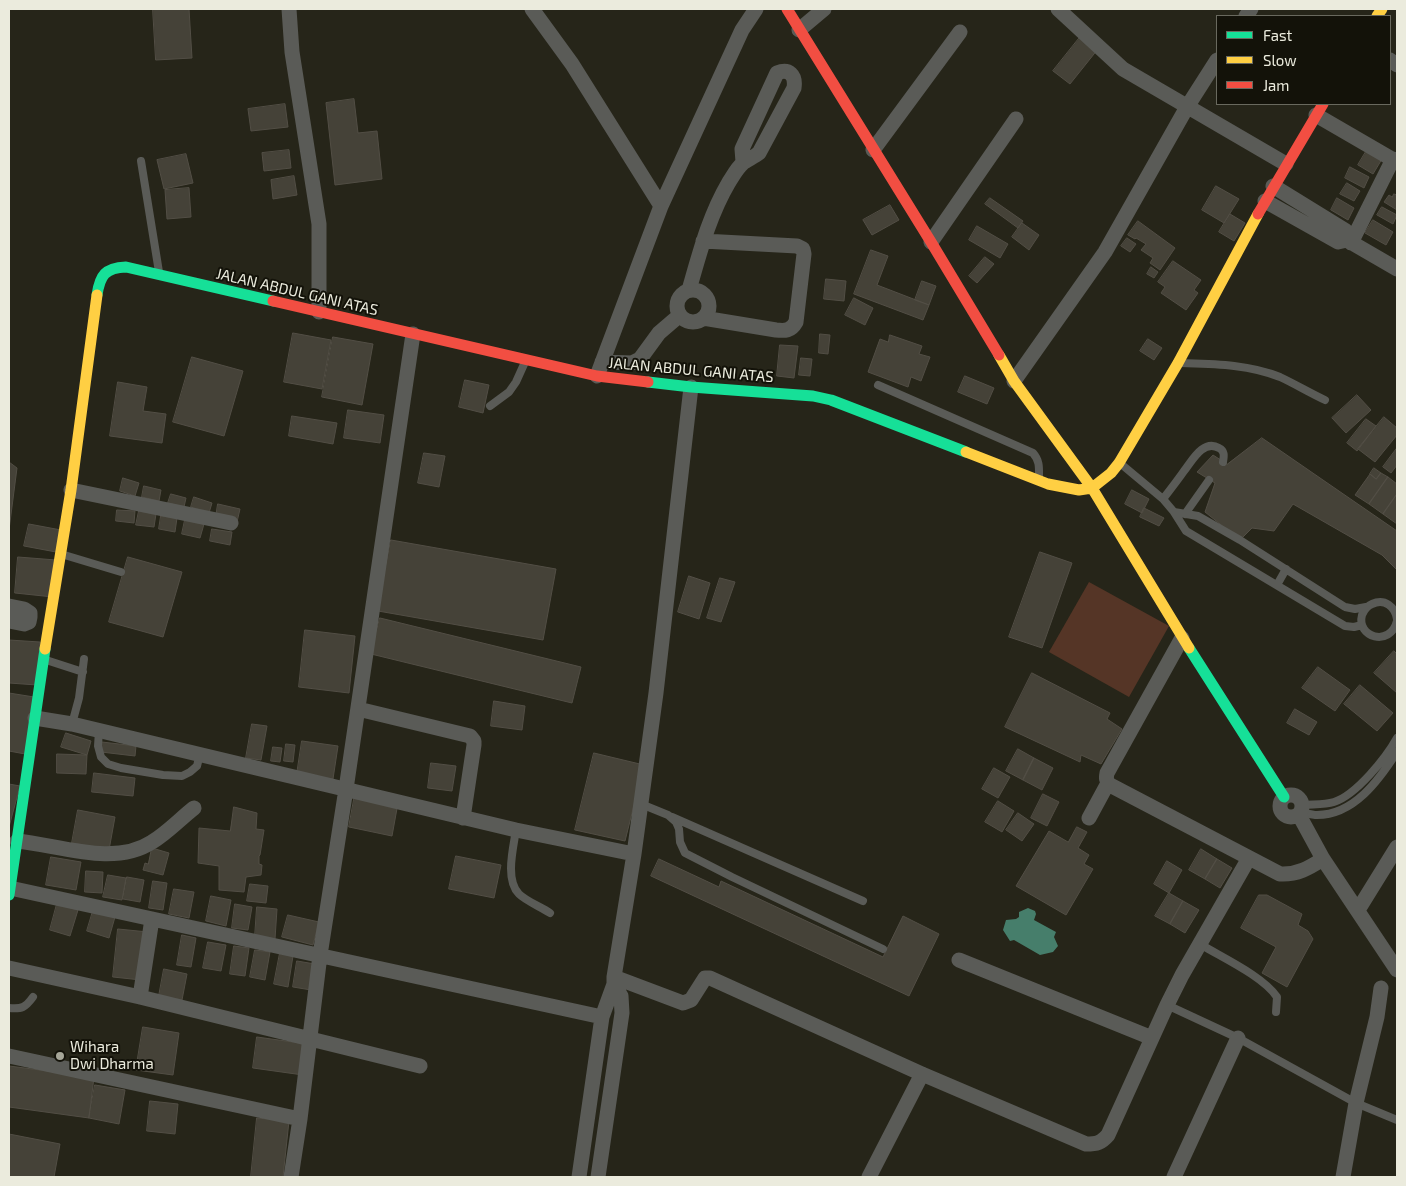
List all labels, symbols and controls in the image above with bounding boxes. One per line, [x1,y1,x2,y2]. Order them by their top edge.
legend [1216,15,1391,105]
text: Fast [1263,26,1292,44]
text: Slow [1263,51,1297,69]
text: Jam [1263,76,1289,94]
street label: JALAN ABDUL GANI ATAS [214,265,380,319]
street label: JALAN ABDUL GANI ATAS [608,354,774,386]
place label: Wihara Dwi Dharma [70,1038,154,1073]
marker: Wihara Dwi Dharma [54,1050,66,1062]

